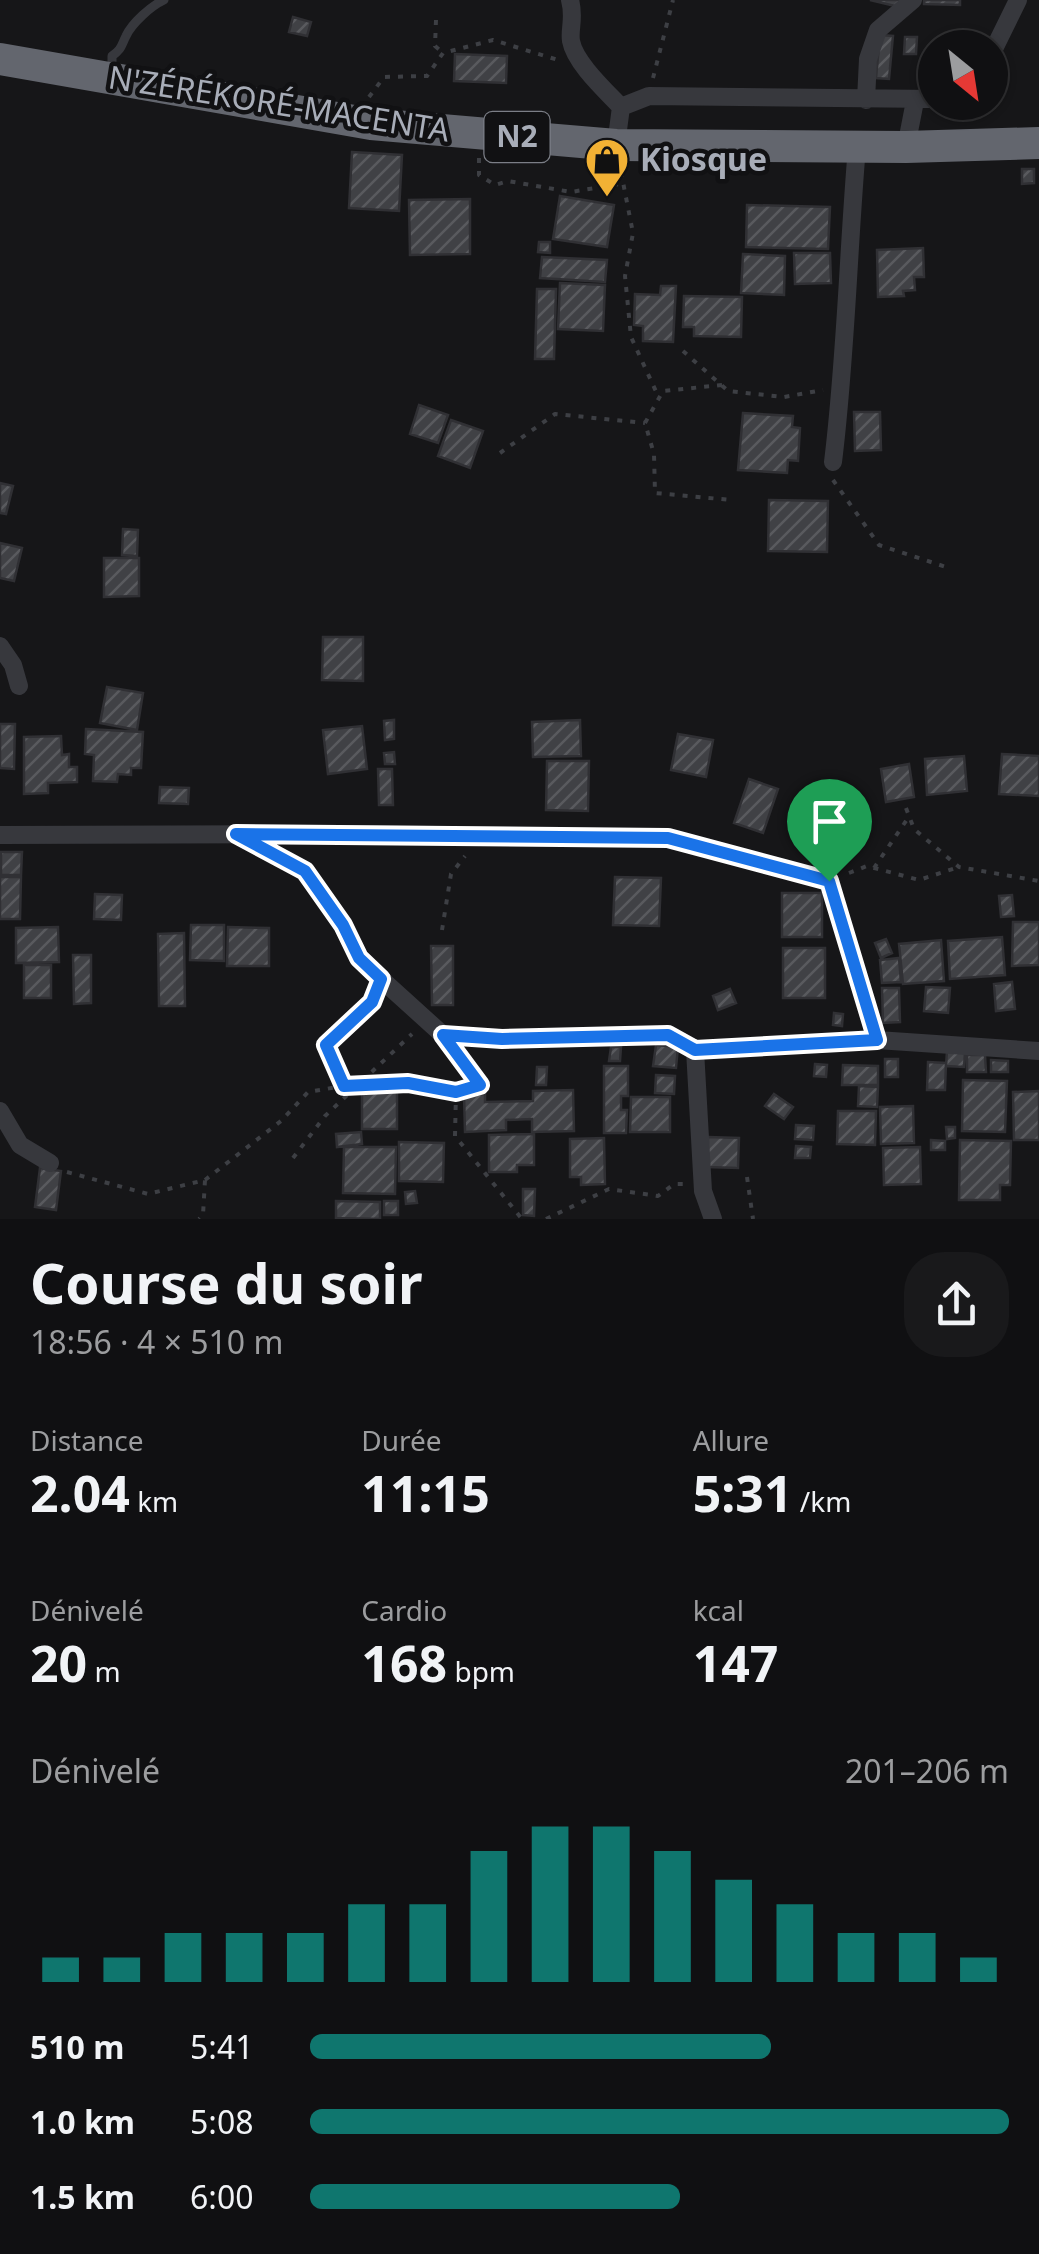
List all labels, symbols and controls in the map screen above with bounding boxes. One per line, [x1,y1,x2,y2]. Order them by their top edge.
north arrow [918,30,1008,120]
map controls [918,30,1008,120]
street label: N'ZÉRÉKORÉ-MACENTA [106,54,453,151]
road number: N2 [484,112,550,162]
shop icon: Kiosque [584,137,630,198]
place label: Kiosque [640,137,767,180]
pin [787,779,872,882]
icon: arrive [802,794,857,849]
text: Course du soir [30,1245,423,1320]
button: share [904,1252,1009,1357]
text: 18:56 · 4 × 510 m [30,1320,283,1363]
text: Distance [30,1421,143,1459]
text: Durée [361,1421,442,1459]
text: Allure [693,1421,769,1459]
text: 2.04 [30,1459,130,1527]
text: 11:15 [361,1459,490,1527]
text: 5:31 [693,1459,793,1527]
text: km [130,1482,178,1520]
text: /km [793,1482,851,1520]
text: Dénivelé [30,1591,144,1629]
text: Cardio [361,1591,447,1629]
text: kcal [693,1591,744,1629]
text: 20 [30,1629,87,1697]
text: 168 [361,1629,447,1697]
text: 147 [693,1629,778,1697]
text: m [87,1652,121,1690]
text: bpm [447,1652,515,1690]
text: Dénivelé [30,1749,160,1792]
text: 201–206 m [845,1749,1009,1792]
text: 510 m [30,2025,124,2068]
text: 5:41 [190,2025,254,2068]
text: 1.0 km [30,2100,135,2143]
text: 5:08 [190,2100,254,2143]
text: 1.5 km [30,2175,135,2218]
text: 6:00 [190,2175,254,2218]

